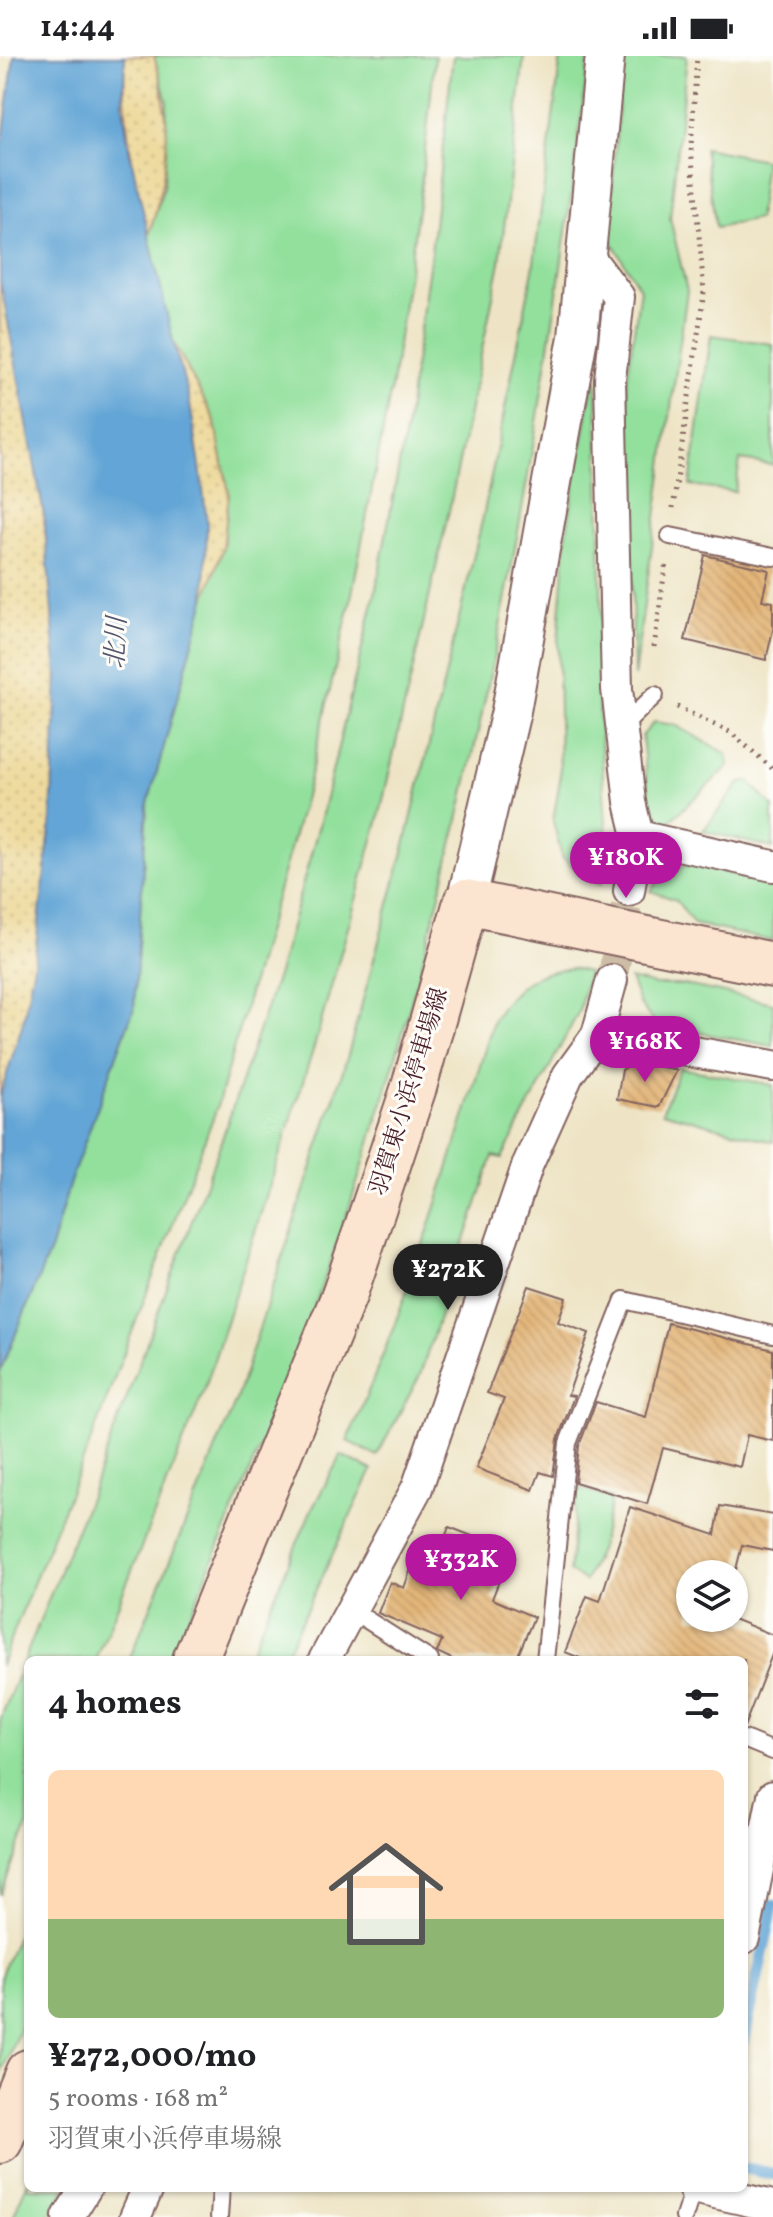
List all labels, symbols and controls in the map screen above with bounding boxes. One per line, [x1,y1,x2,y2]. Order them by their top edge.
text: 14:44 [40,7,115,49]
water label: 北川 [98,613,136,670]
pin: ¥180K [570,832,682,900]
text: ¥180K [588,840,664,876]
street label: 羽賀東小浜停車場線 [362,984,458,1200]
pin: ¥168K [589,1016,701,1084]
text: ¥168K [608,1024,682,1060]
pin: ¥272K [392,1244,504,1312]
text: ¥272K [411,1252,485,1288]
pin: ¥332K [405,1534,517,1602]
text: ¥332K [423,1542,499,1578]
map controls [676,1560,748,1632]
button: layers [676,1560,748,1632]
text: 4 homes [48,1681,182,1728]
icon: filters [680,1682,724,1726]
icon: home [314,1822,458,1966]
text: ¥272,000/mo [48,2034,256,2081]
text: 5 rooms · 168 m² [48,2081,228,2117]
text: 羽賀東小浜停車場線 [48,2122,282,2158]

